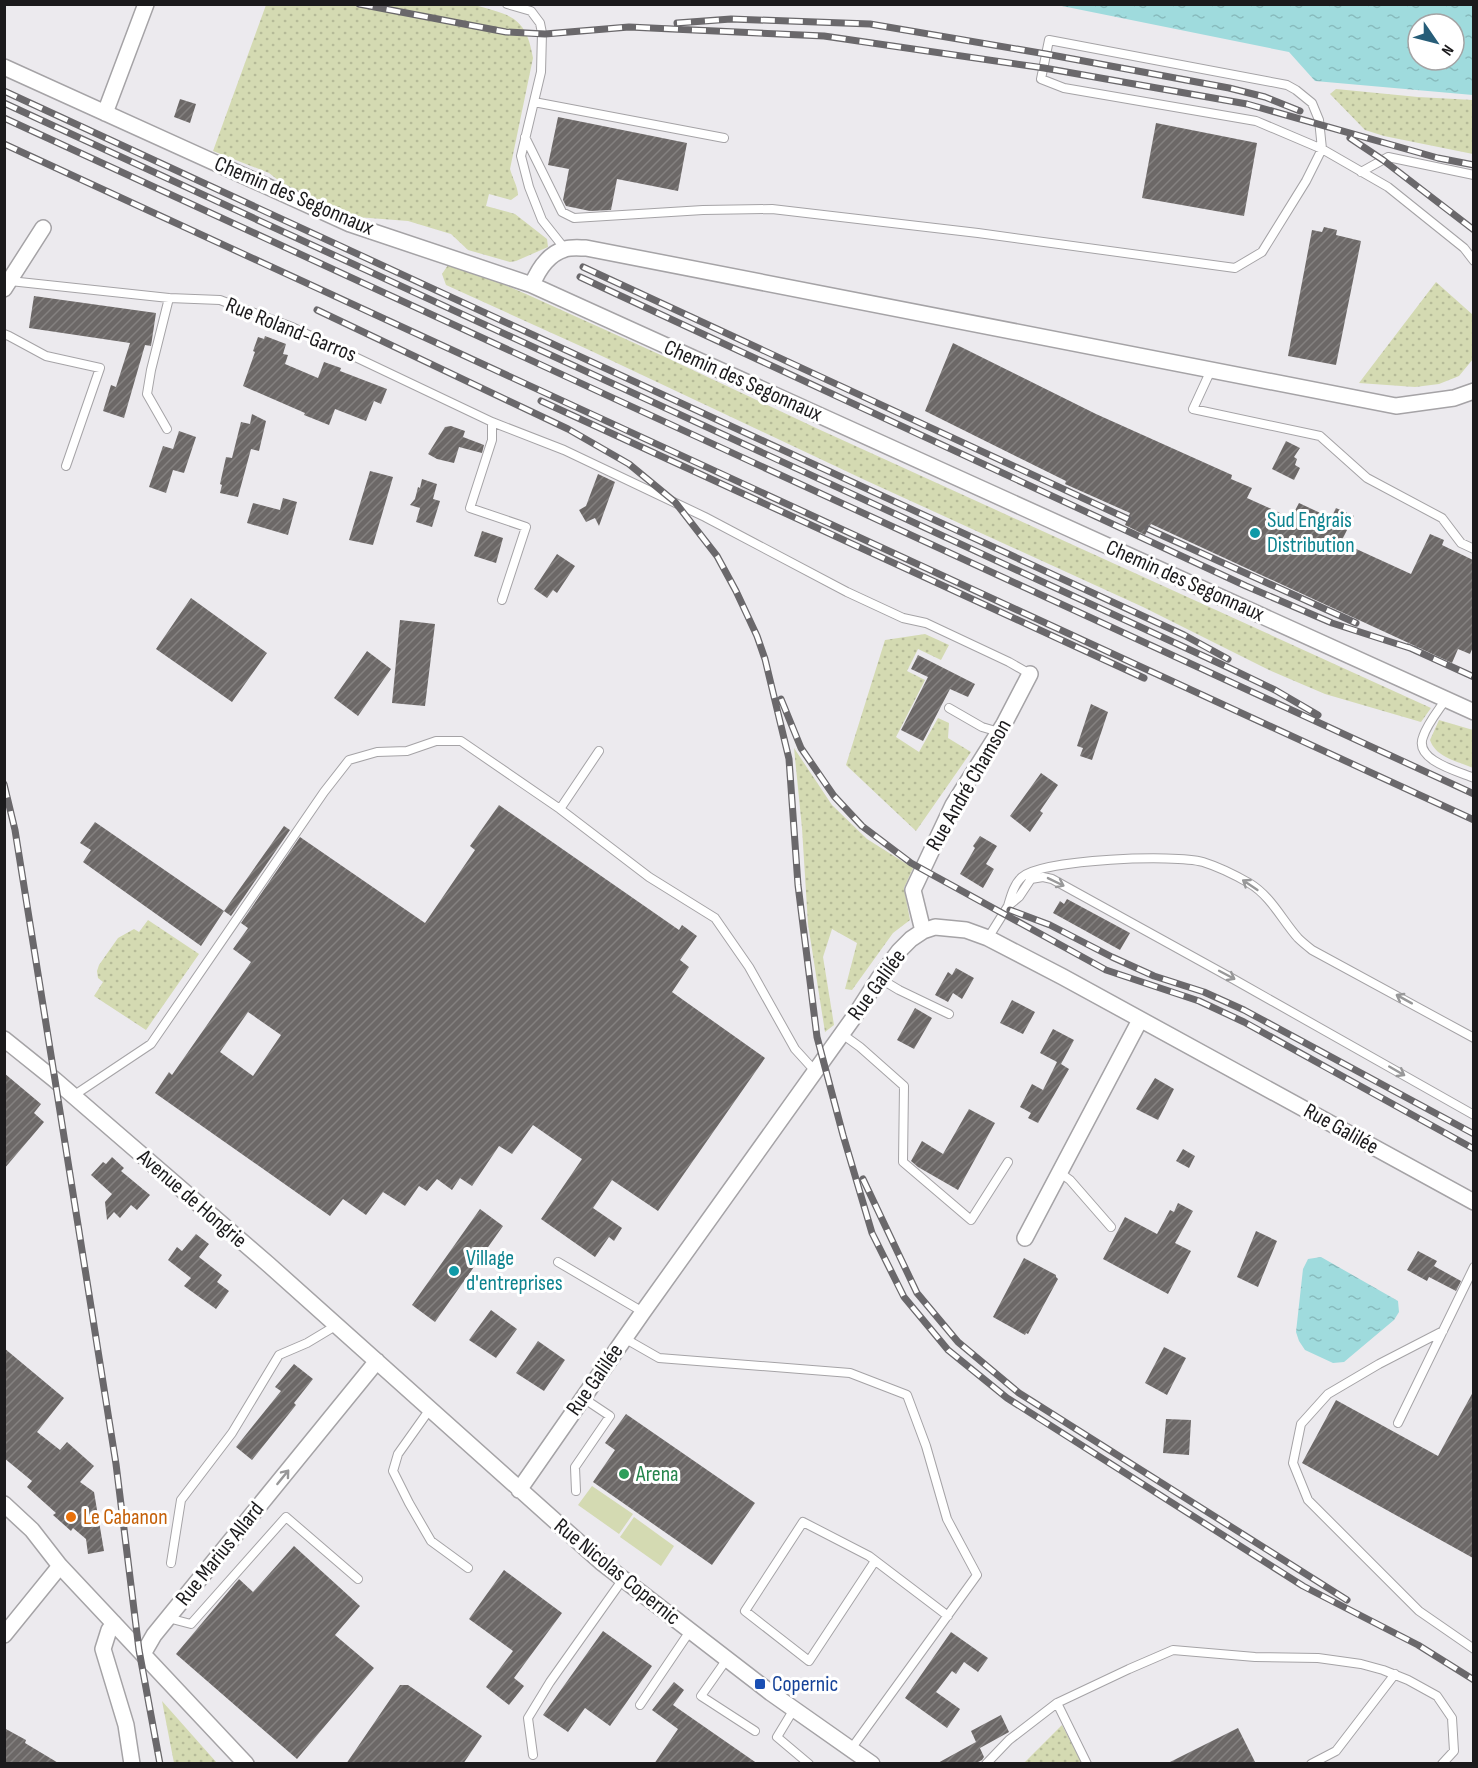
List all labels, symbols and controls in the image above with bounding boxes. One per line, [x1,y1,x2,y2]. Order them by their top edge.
north arrow [1406,12,1466,72]
text: N [1437,41,1457,59]
street label: Chemin des Segonnaux [210,150,378,242]
street label: Rue Roland-Garros [222,292,360,369]
street label: Chemin des Segonnaux [660,334,827,428]
place label: Sud Engrais Distribution [1267,507,1355,559]
marker: Sud Engrais Distribution [1248,526,1262,540]
street label: Chemin des Segonnaux [1102,534,1269,628]
street label: Rue André Chamson [920,714,1018,856]
one-way arrow [1046,876,1064,888]
one-way arrow [1242,878,1259,890]
street label: Rue Galilée [842,944,912,1026]
one-way arrow [1218,969,1235,981]
one-way arrow [1396,993,1413,1005]
one-way arrow [1387,1066,1405,1077]
street label: Rue Galilée [1299,1097,1383,1161]
street label: Avenue de Hongrie [131,1143,252,1254]
place label: Village d'entreprises [466,1245,563,1297]
marker: Village d'entreprises [447,1264,461,1278]
street label: Rue Galilée [561,1339,629,1421]
place label: Arena [635,1461,679,1488]
marker: Arena [617,1467,631,1481]
one-way arrow [276,1470,290,1485]
street label: Rue Marius Allard [170,1497,270,1611]
place label: Le Cabanon [83,1504,168,1531]
marker: Le Cabanon [64,1510,78,1524]
street label: Rue Nicolas Copernic [548,1513,686,1631]
place label: Copernic [772,1671,838,1698]
marker: Copernic [753,1677,767,1691]

